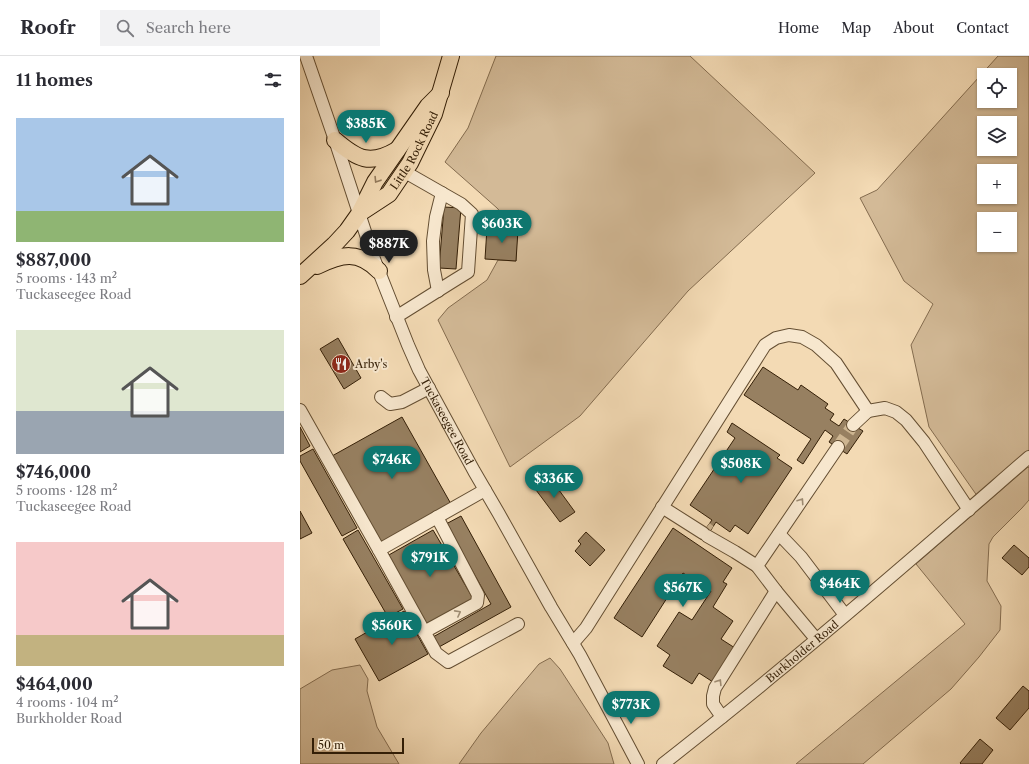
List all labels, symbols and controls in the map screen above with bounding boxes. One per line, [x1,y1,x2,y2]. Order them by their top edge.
search box [100,10,380,46]
text: Roofr [20,16,76,39]
icon: search [114,17,136,39]
text: Search here [146,18,231,37]
text: Home [778,19,819,37]
text: Map [841,19,871,37]
text: About [893,19,934,37]
text: Contact [956,19,1009,37]
map controls [977,68,1017,252]
button: locate [977,68,1017,108]
icon: filters [262,69,284,91]
text: 11 homes [16,70,93,90]
street label: Little Rock Road [387,109,441,193]
pin: $385K [338,110,394,144]
text: $385K [346,115,386,131]
button: layers [977,116,1017,156]
icon: home [114,144,186,216]
button: + [977,164,1017,204]
one-way arrow [374,176,381,183]
pin: $603K [474,210,530,244]
button: − [977,212,1017,252]
text: $603K [481,215,523,231]
pin: $887K [361,230,417,264]
text: $887K [369,235,409,251]
text: $887,000 [16,250,91,270]
text: 5 rooms · 143 m² [16,270,117,286]
text: Tuckaseegee Road [16,286,131,302]
restaurant icon: Arby's [330,353,352,375]
icon: home [114,356,186,428]
place label: Arby's [354,357,388,371]
street label: Tuckaseegee Road [417,375,476,468]
pin: $746K [364,446,420,480]
pin: $508K [713,450,769,484]
text: $746K [372,451,412,467]
text: $508K [720,455,762,471]
text: $746,000 [16,462,91,482]
pin: $336K [526,465,582,499]
text: $336K [534,470,574,486]
text: 5 rooms · 128 m² [16,482,118,498]
text: Tuckaseegee Road [16,498,131,514]
one-way arrow [796,498,804,505]
pin: $791K [402,544,458,578]
text: $791K [411,549,449,565]
icon: home [114,568,186,640]
pin: $464K [812,570,868,604]
pin: $567K [655,574,711,608]
text: $464K [820,575,860,591]
text: $567K [663,579,703,595]
one-way arrow [454,610,461,618]
pin: $560K [364,612,420,646]
text: $560K [372,617,412,633]
street label: Burkholder Road [763,617,841,685]
text: $464,000 [16,674,93,694]
one-way arrow [715,679,722,686]
pin: $773K [603,691,659,725]
text: 4 rooms · 104 m² [16,694,119,710]
text: $773K [612,696,650,712]
text: Burkholder Road [16,710,122,726]
scale bar [312,736,404,755]
text: 50 m [318,738,344,752]

